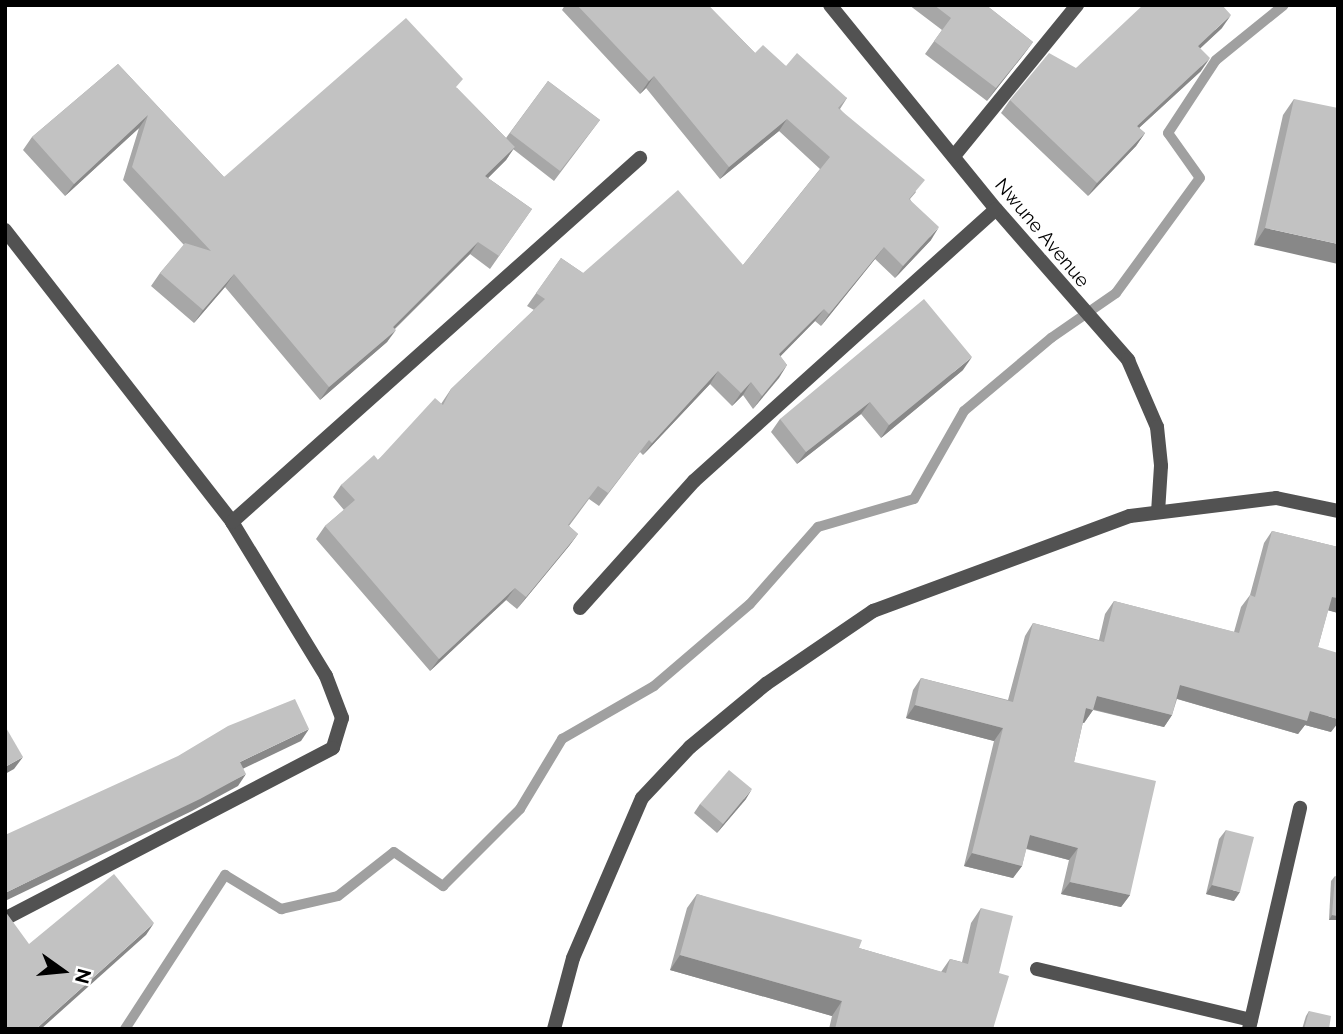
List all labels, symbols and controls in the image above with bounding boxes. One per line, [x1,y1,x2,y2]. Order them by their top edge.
street label: Nwune Avenue [990,174,1094,292]
north arrow [28,936,98,1006]
text: N [71,967,96,986]

